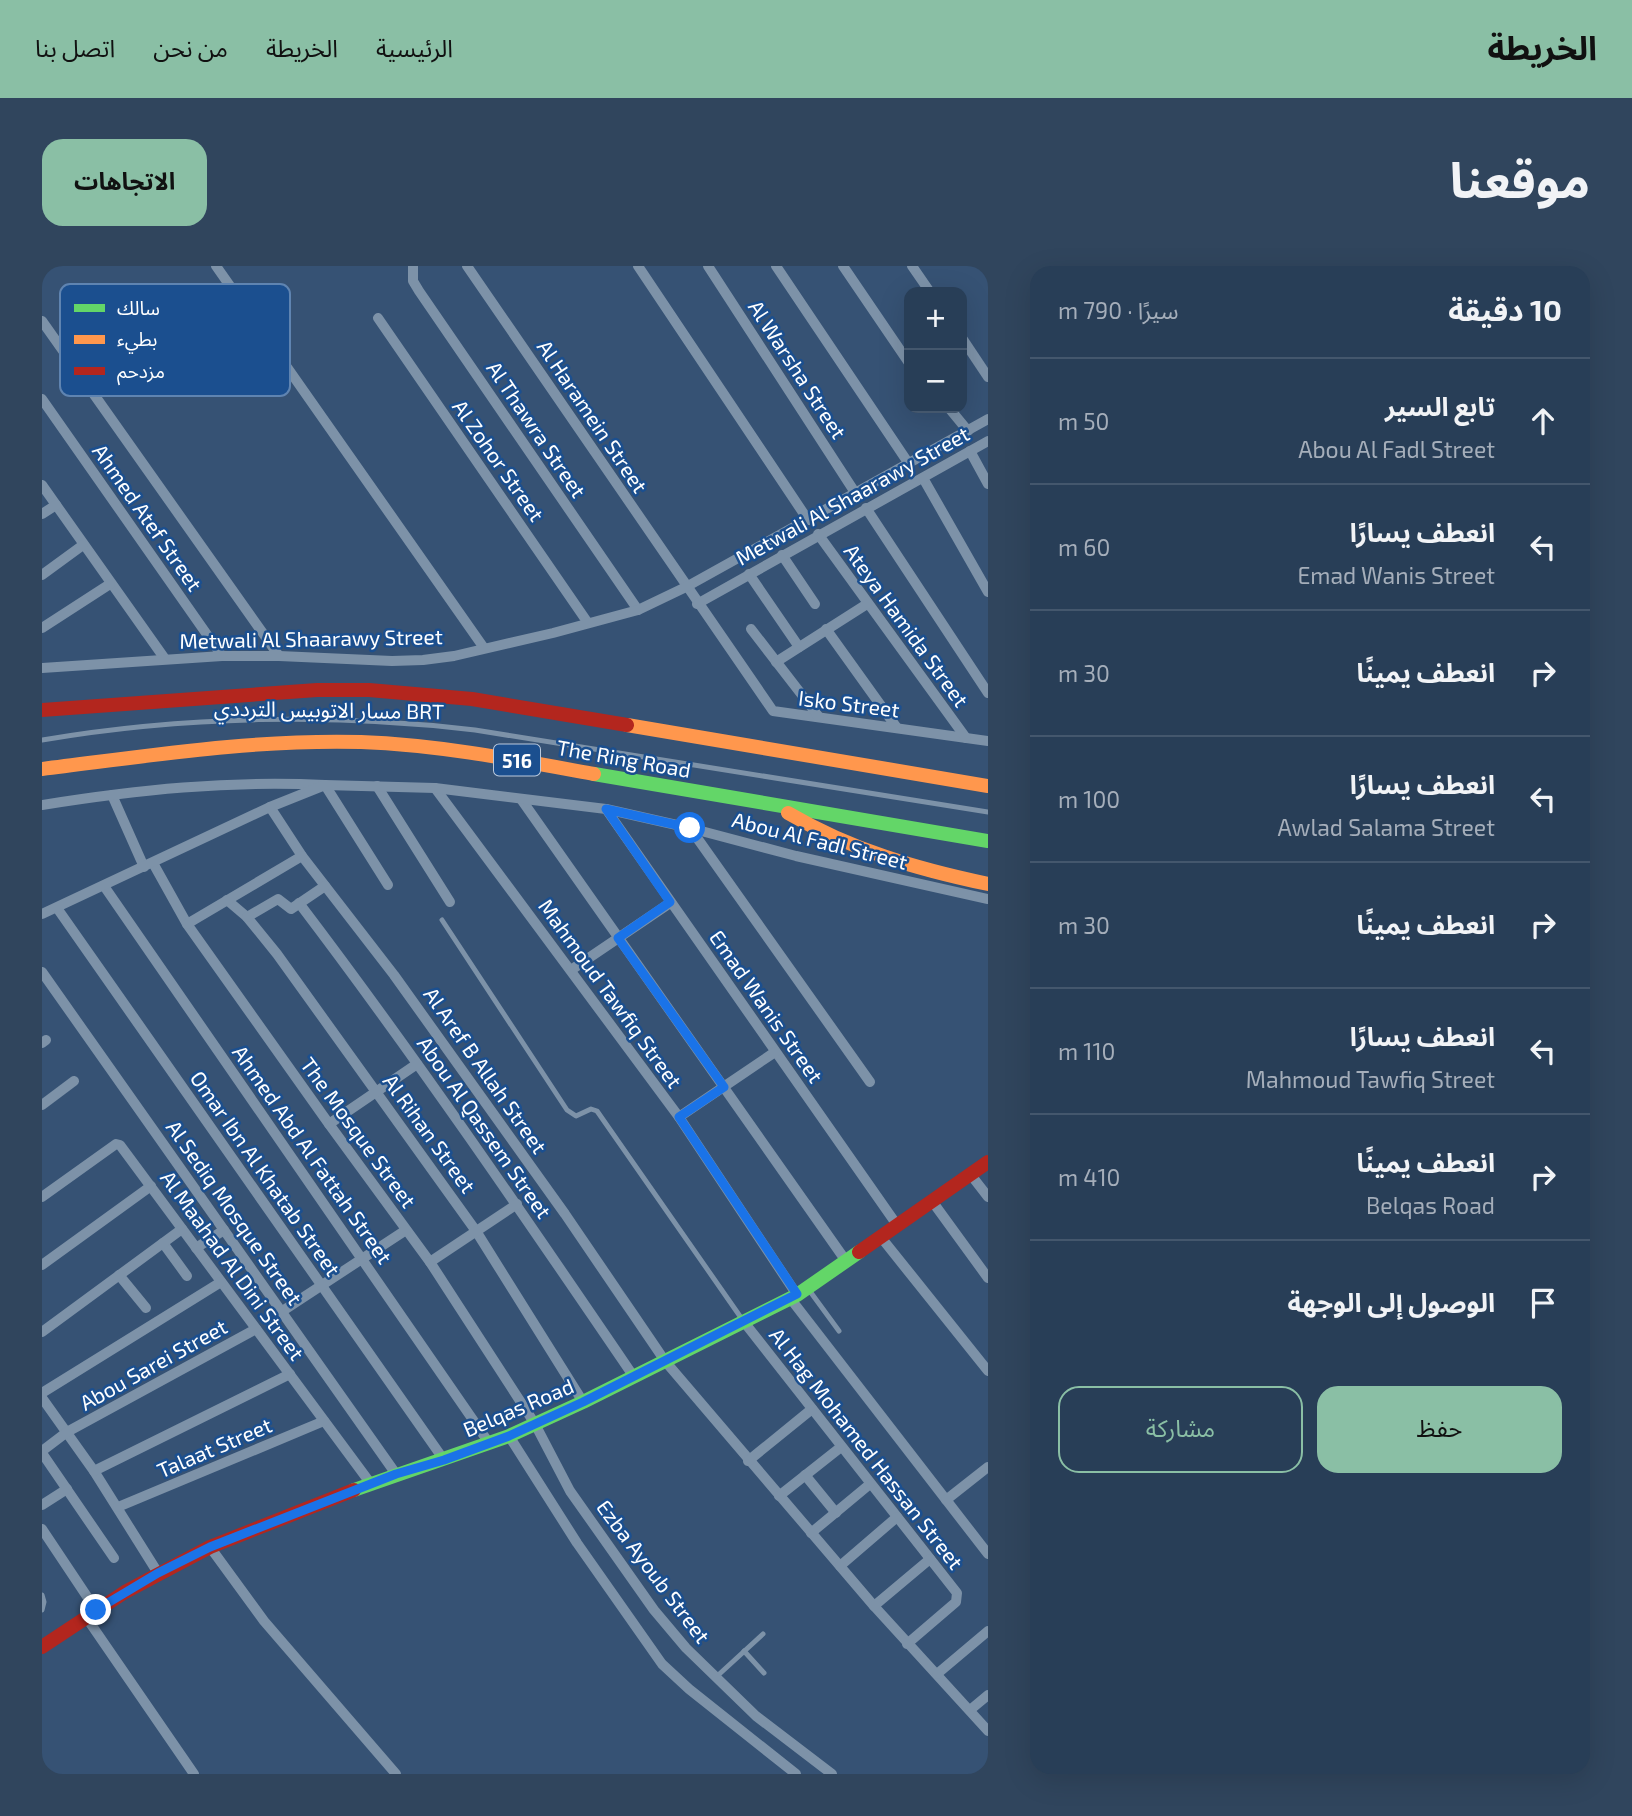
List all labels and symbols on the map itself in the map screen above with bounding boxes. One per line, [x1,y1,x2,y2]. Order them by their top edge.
legend [60,284,290,396]
street label: Al Warsha Street [744,295,852,443]
text: سالك [117,296,160,319]
text: بطيء [117,327,157,354]
street label: Al Haramein Street [533,335,653,497]
street label: Al Thawra Street [482,356,592,502]
text: مزدحم [117,359,165,386]
street label: Al Zohor Street [448,394,550,526]
street label: Metwali Al Shaarawy Street [731,420,973,570]
street label: Ahmed Atef Street [88,439,208,595]
street label: Ateya Hamida Street [840,539,974,711]
street label: Metwali Al Shaarawy Street [179,623,443,653]
street label: Isko Street [797,684,901,722]
street label: مسار الاتوبيس الترددي BRT [214,694,444,728]
street label: The Ring Road [555,734,693,782]
road number: 516 [494,744,540,775]
street label: Abou Al Fadl Street [730,806,910,874]
route start [674,812,705,843]
street label: Mahmoud Tawfiq Street [534,894,688,1092]
street label: Emad Wanis Street [705,925,829,1087]
street label: Al Aref B Allah Street [419,982,553,1158]
street label: Abou Al Qassem Street [412,1031,557,1223]
street label: Ahmed Abd Al Fattah Street [228,1040,398,1268]
street label: The Mosque Street [296,1052,422,1212]
street label: Omar Ibn Al Khatab Street [186,1066,346,1280]
street label: Al Rihan Street [379,1069,481,1197]
street label: Al Sediq Mosque Street [162,1115,308,1309]
street label: Al Maahad Al Dini Street [156,1165,310,1365]
street label: Abou Sarei Street [75,1313,231,1415]
street label: Al Hag Mohamed Hassan Street [765,1322,969,1574]
street label: Belqas Road [459,1372,577,1442]
street label: Talaat Street [153,1412,275,1482]
street label: Ezba Ayoub Street [592,1495,716,1647]
route end [80,1594,111,1625]

